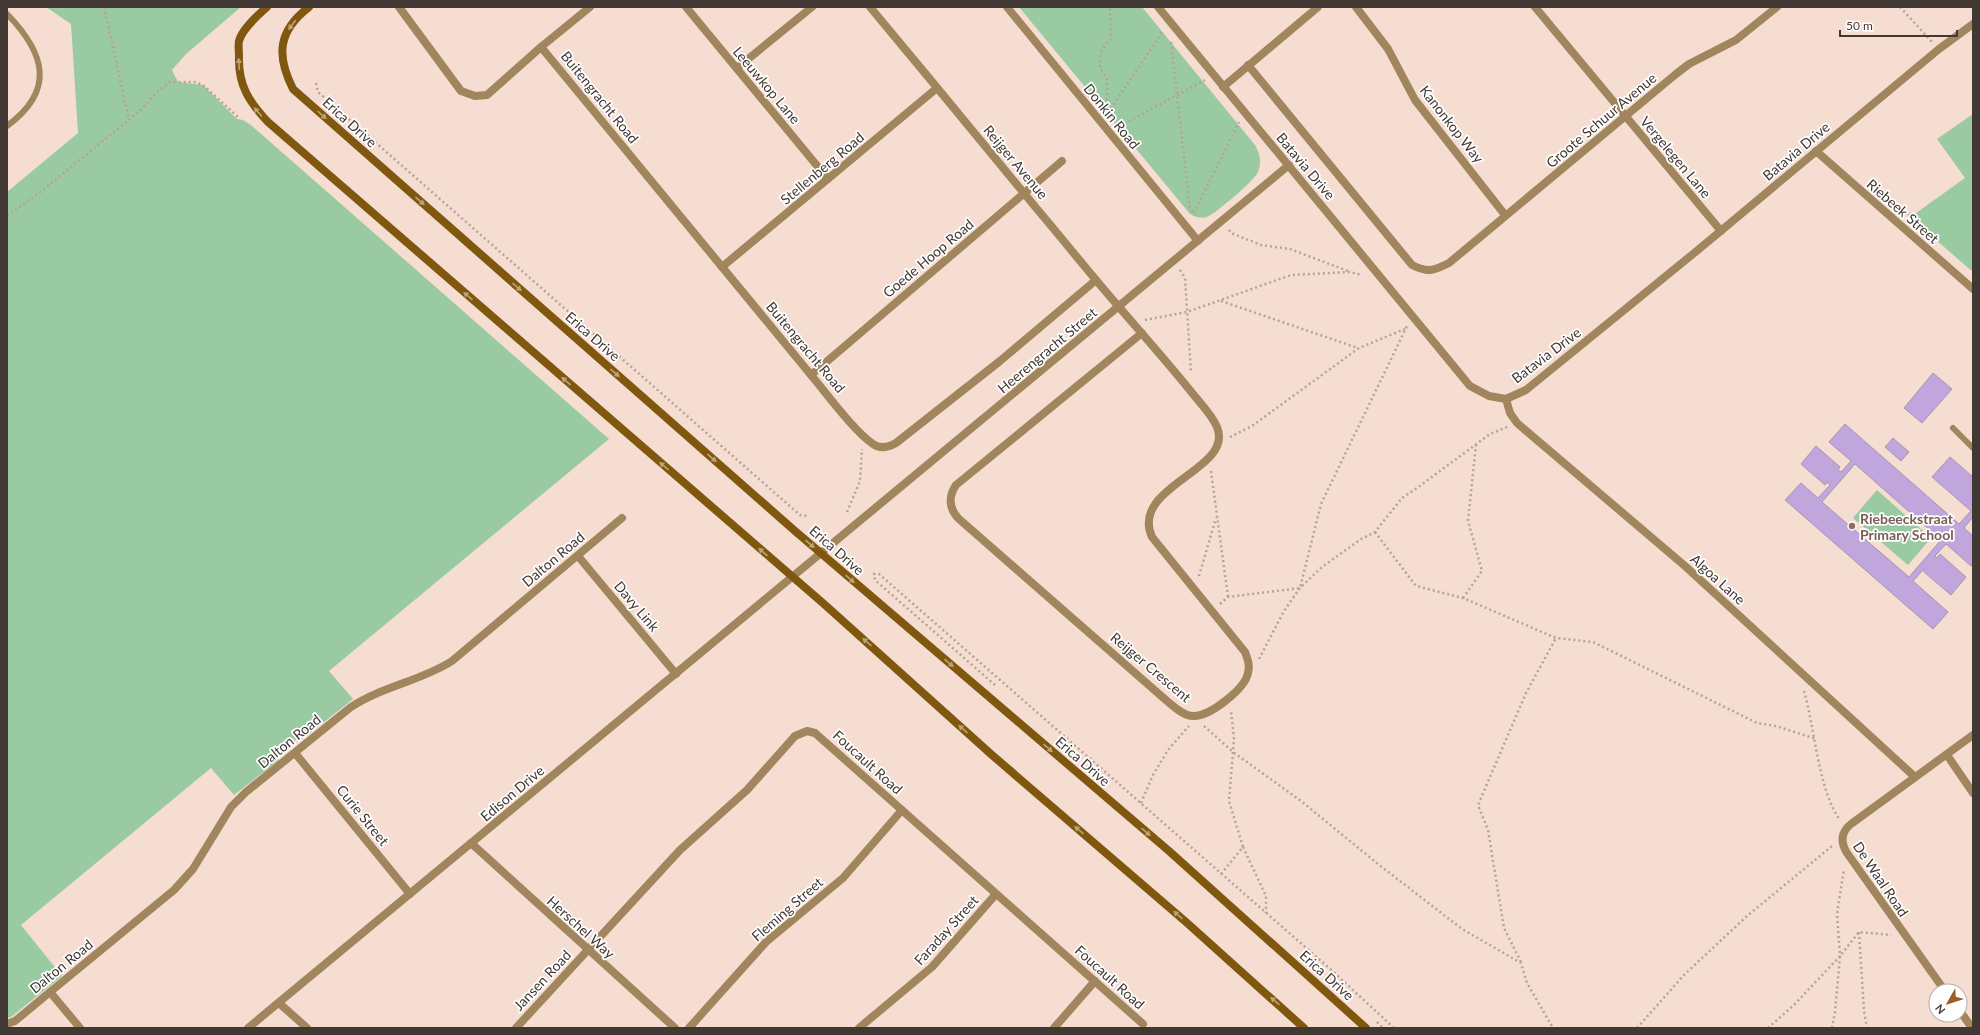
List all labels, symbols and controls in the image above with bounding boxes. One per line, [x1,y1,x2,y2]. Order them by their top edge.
scale bar [1840,12,1957,38]
text: 50 m [1846,18,1873,33]
one-way arrow [288,20,296,31]
street label: Leeuwkop Lane [730,43,804,127]
street label: Buitengracht Road [558,48,642,146]
one-way arrow [236,58,243,70]
street label: Groote Schuur Avenue [1542,69,1660,171]
street label: Donkin Road [1080,80,1144,152]
street label: Kanonkop Way [1417,82,1488,167]
street label: Erica Drive [319,93,381,151]
one-way arrow [254,107,263,117]
one-way arrow [317,110,327,120]
street label: Vergelegen Lane [1637,113,1715,201]
street label: Batavia Drive [1759,118,1833,184]
street label: Reijger Avenue [980,122,1052,202]
street label: Stellenberg Road [777,128,867,208]
street label: Batavia Drive [1273,129,1339,203]
street label: Riebeek Street [1864,175,1942,247]
one-way arrow [414,196,425,205]
street label: Goede Hoop Road [879,215,977,301]
one-way arrow [512,282,522,291]
one-way arrow [463,291,473,300]
street label: Buitengracht Road [763,298,849,396]
street label: Heerengracht Street [994,304,1100,396]
street label: Erica Drive [562,308,624,364]
street label: Batavia Drive [1508,323,1584,387]
one-way arrow [610,368,620,377]
one-way arrow [561,377,572,386]
one-way arrow [707,454,717,463]
one-way arrow [659,462,670,471]
place label: Riebeeckstraat Primary School [1860,510,1954,543]
marker: Riebeeckstraat Primary School [1847,521,1857,531]
street label: Erica Drive [806,522,868,578]
street label: Dalton Road [518,528,588,590]
one-way arrow [805,540,815,549]
one-way arrow [757,547,768,556]
street label: Algoa Lane [1687,550,1749,608]
one-way arrow [845,574,856,583]
street label: Davy Link [611,577,664,635]
street label: Reijger Crescent [1107,628,1195,706]
one-way arrow [861,638,872,647]
one-way arrow [944,659,954,668]
street label: Dalton Road [254,710,324,772]
one-way arrow [959,725,968,734]
street label: Foucault Road [830,726,906,798]
street label: Erica Drive [1052,733,1114,789]
one-way arrow [1042,743,1053,752]
street label: Edison Drive [477,761,547,825]
street label: Curie Street [333,781,393,849]
one-way arrow [1074,826,1085,835]
one-way arrow [1141,828,1152,837]
street label: De Waal Road [1850,838,1912,920]
street label: Fleming Street [748,873,826,945]
street label: Herschel Way [544,892,619,962]
street label: Faraday Street [910,892,982,968]
one-way arrow [1173,910,1183,919]
street label: Dalton Road [26,935,96,997]
street label: Foucault Road [1072,941,1148,1013]
street label: Jansen Road [510,946,574,1014]
street label: Erica Drive [1296,946,1358,1004]
north arrow [1928,983,1968,1023]
one-way arrow [1270,996,1280,1006]
text: N [1932,1002,1948,1017]

